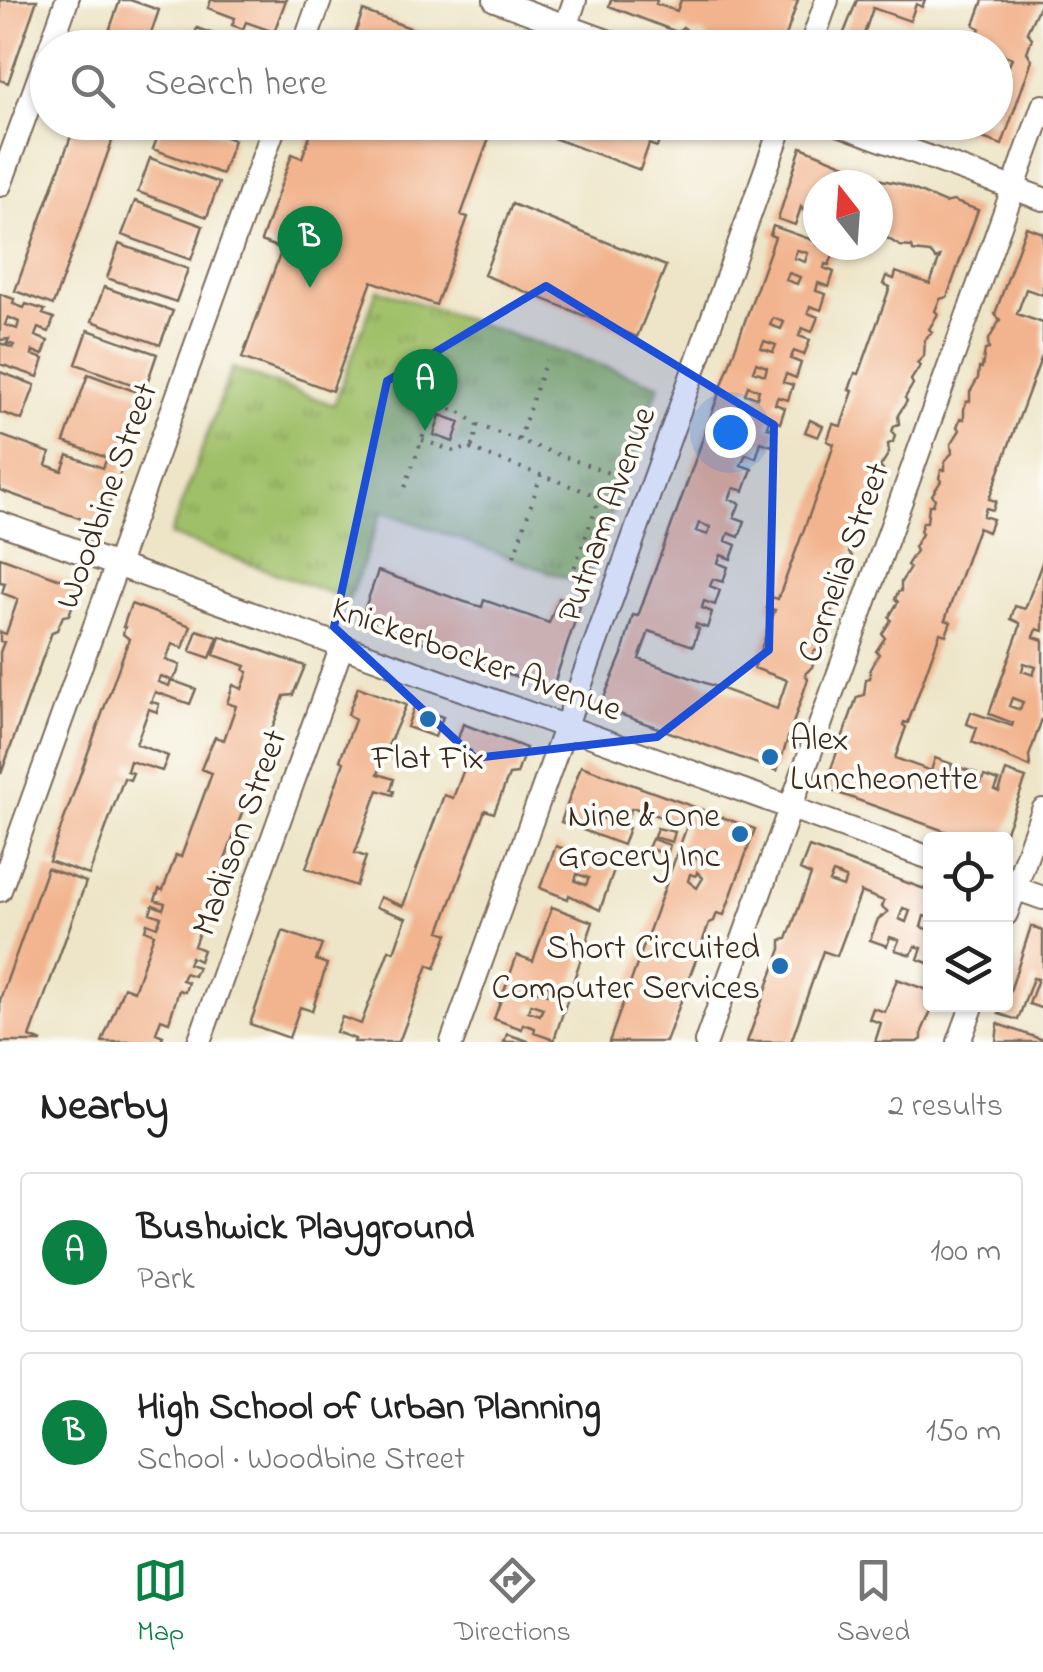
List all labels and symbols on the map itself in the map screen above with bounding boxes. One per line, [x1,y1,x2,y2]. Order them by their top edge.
north arrow [803,170,893,260]
pin: B [278,206,342,288]
pin: A [392,348,458,431]
street label: Woodbine Street [44,375,173,617]
street label: Putnam Avenue [546,400,671,630]
your location [705,407,756,458]
street label: Cornelia Street [786,456,905,670]
street label: Knickerbocker Avenue [324,584,628,737]
marker: Flat Fix [417,708,439,730]
place label: Alex Luncheonette [790,715,979,806]
street label: Madison Street [180,723,302,944]
place label: Flat Fix [371,734,484,785]
marker: Alex Luncheonette [759,746,781,768]
place label: Nine & One Grocery Inc [558,792,720,883]
marker: Nine & One Grocery Inc [729,823,751,845]
place label: Short Circuited Computer Services [492,924,760,1015]
marker: Short Circuited Computer Services [769,955,791,977]

